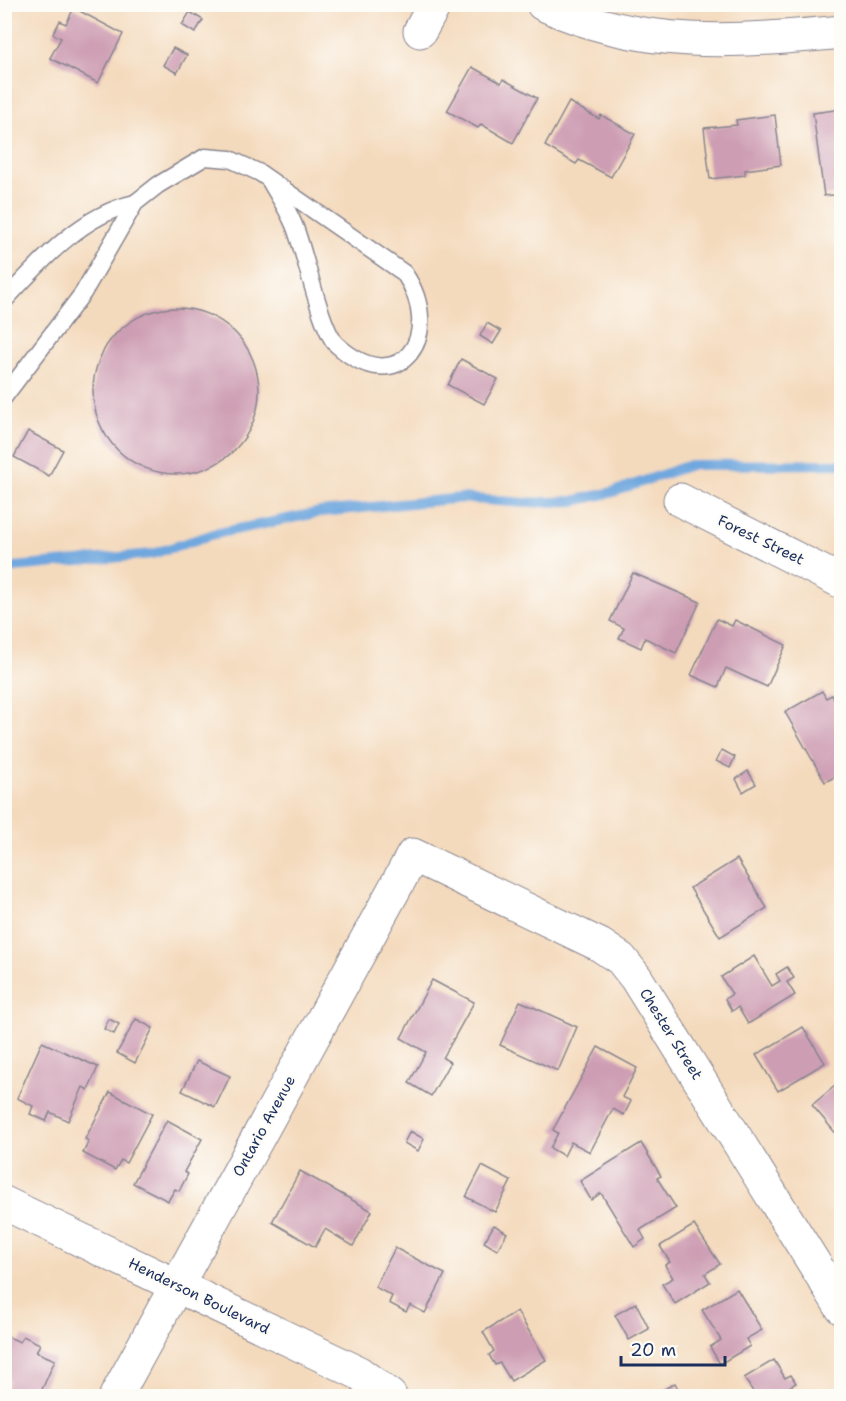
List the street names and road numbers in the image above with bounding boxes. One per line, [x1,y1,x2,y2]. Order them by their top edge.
street label: Forest Street [714,510,808,570]
street label: Chester Street [635,985,707,1083]
street label: Ontario Avenue [228,1072,300,1180]
street label: Henderson Boulevard [125,1253,273,1339]

